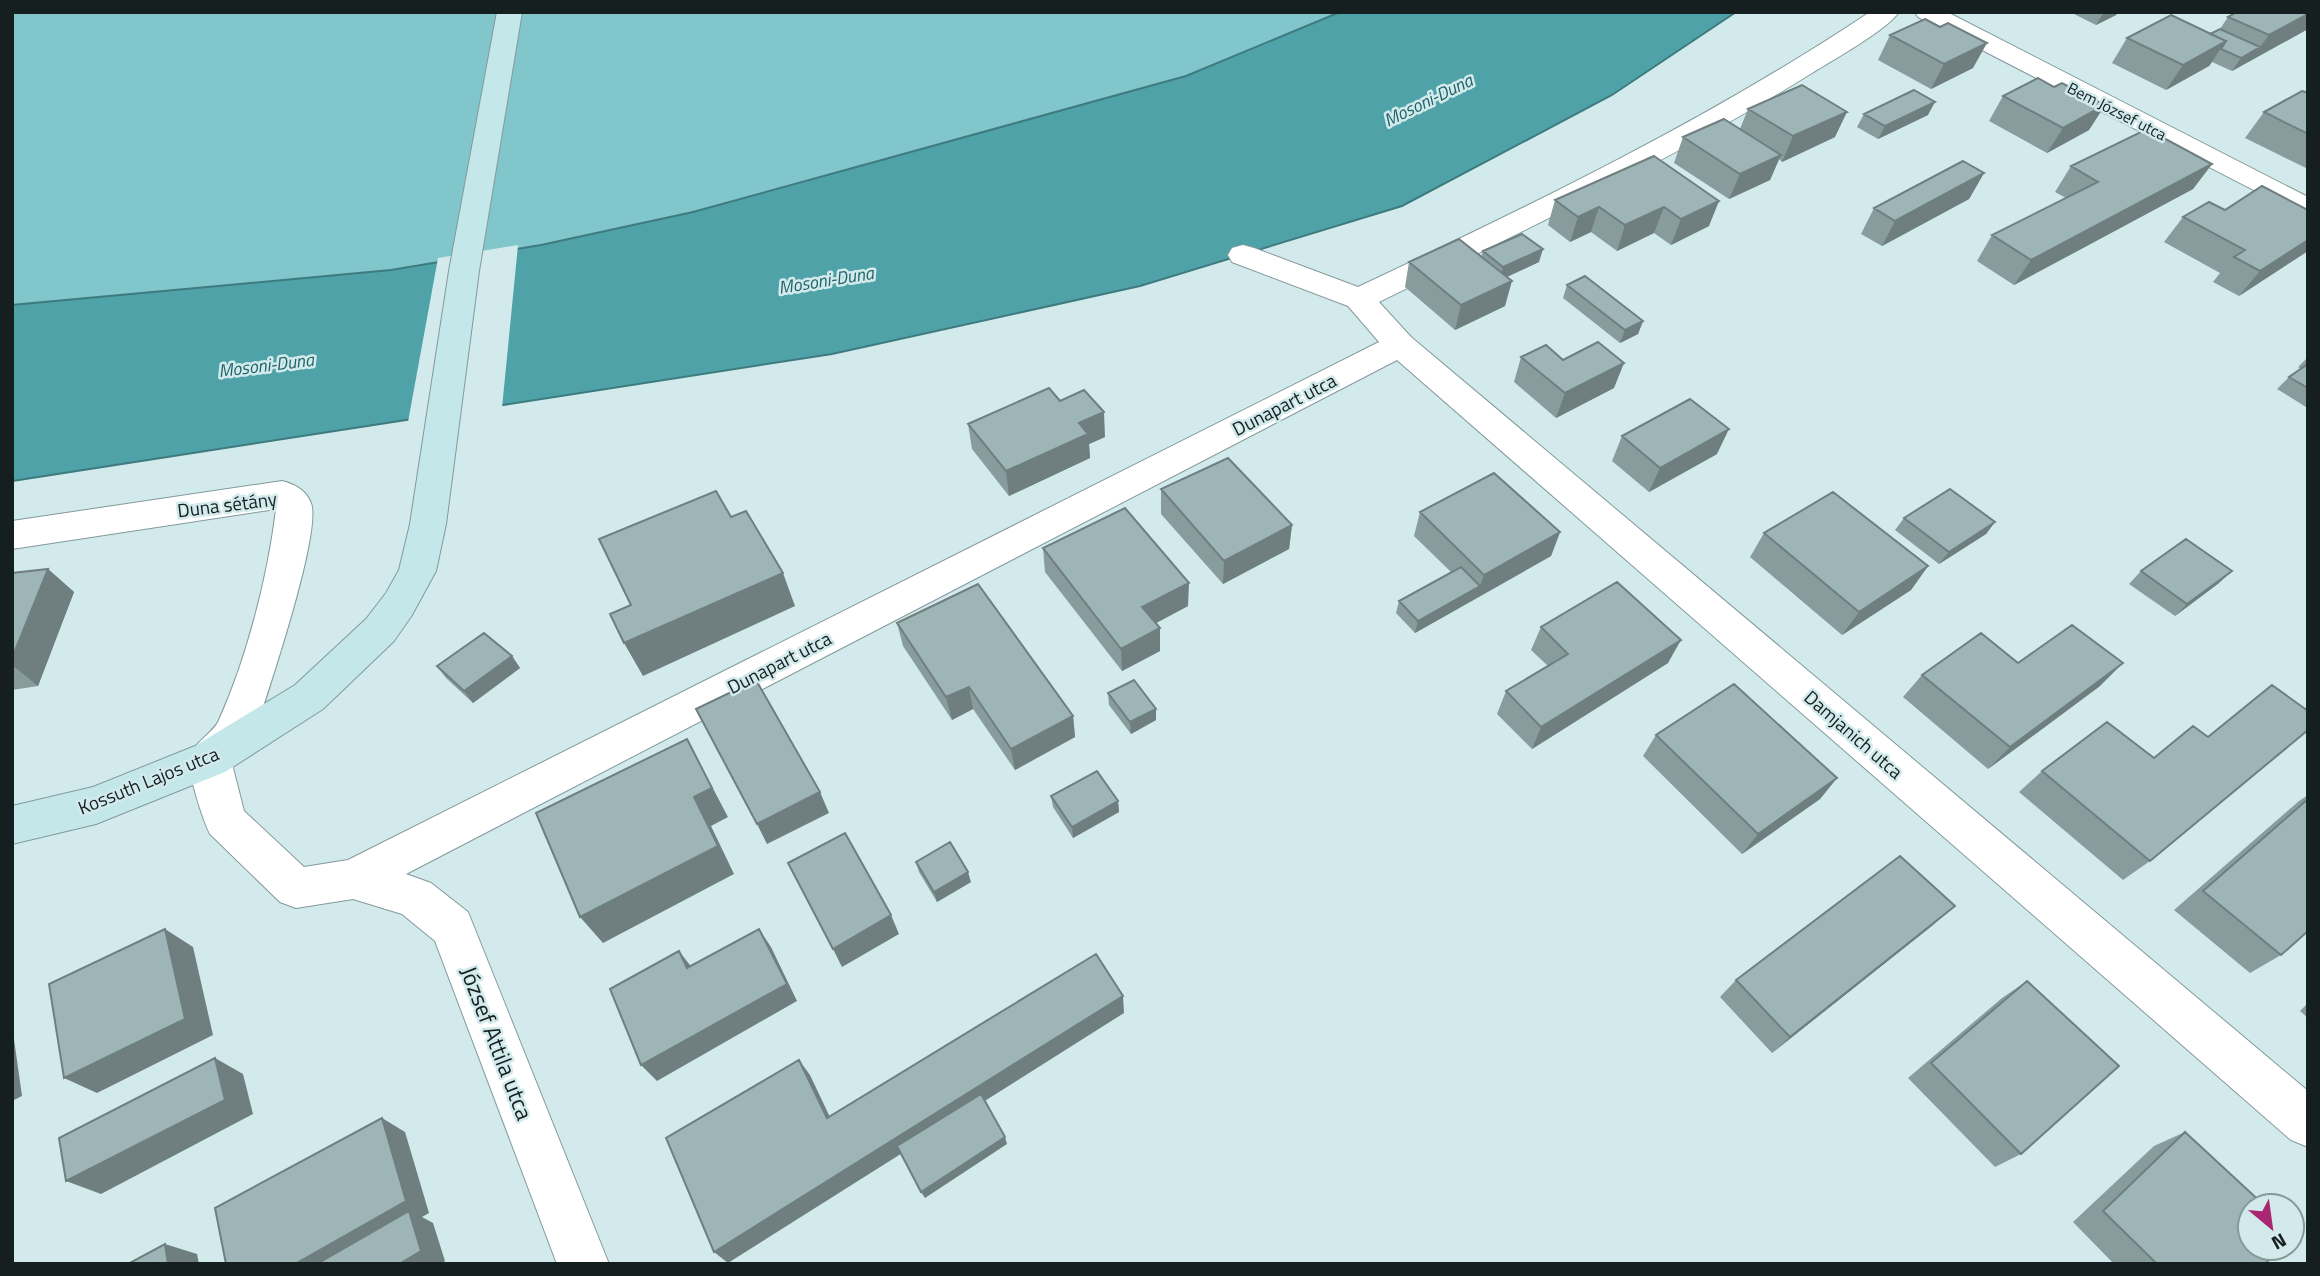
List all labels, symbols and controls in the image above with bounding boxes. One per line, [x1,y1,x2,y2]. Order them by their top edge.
water label: Mosoni-Duna [1379,66,1478,133]
street label: Bem József utca [2063,76,2171,146]
water label: Mosoni-Duna [776,259,876,301]
water label: Mosoni-Duna [217,346,316,384]
street label: Dunapart utca [1227,365,1342,443]
street label: Duna sétány [176,484,278,524]
street label: Dunapart utca [722,623,837,701]
street label: Damjanich utca [1798,683,1910,786]
street label: Kossuth Lajos utca [73,738,223,821]
street label: József Attila utca [452,961,543,1125]
north arrow [2236,1192,2306,1262]
text: N [2267,1226,2292,1258]

